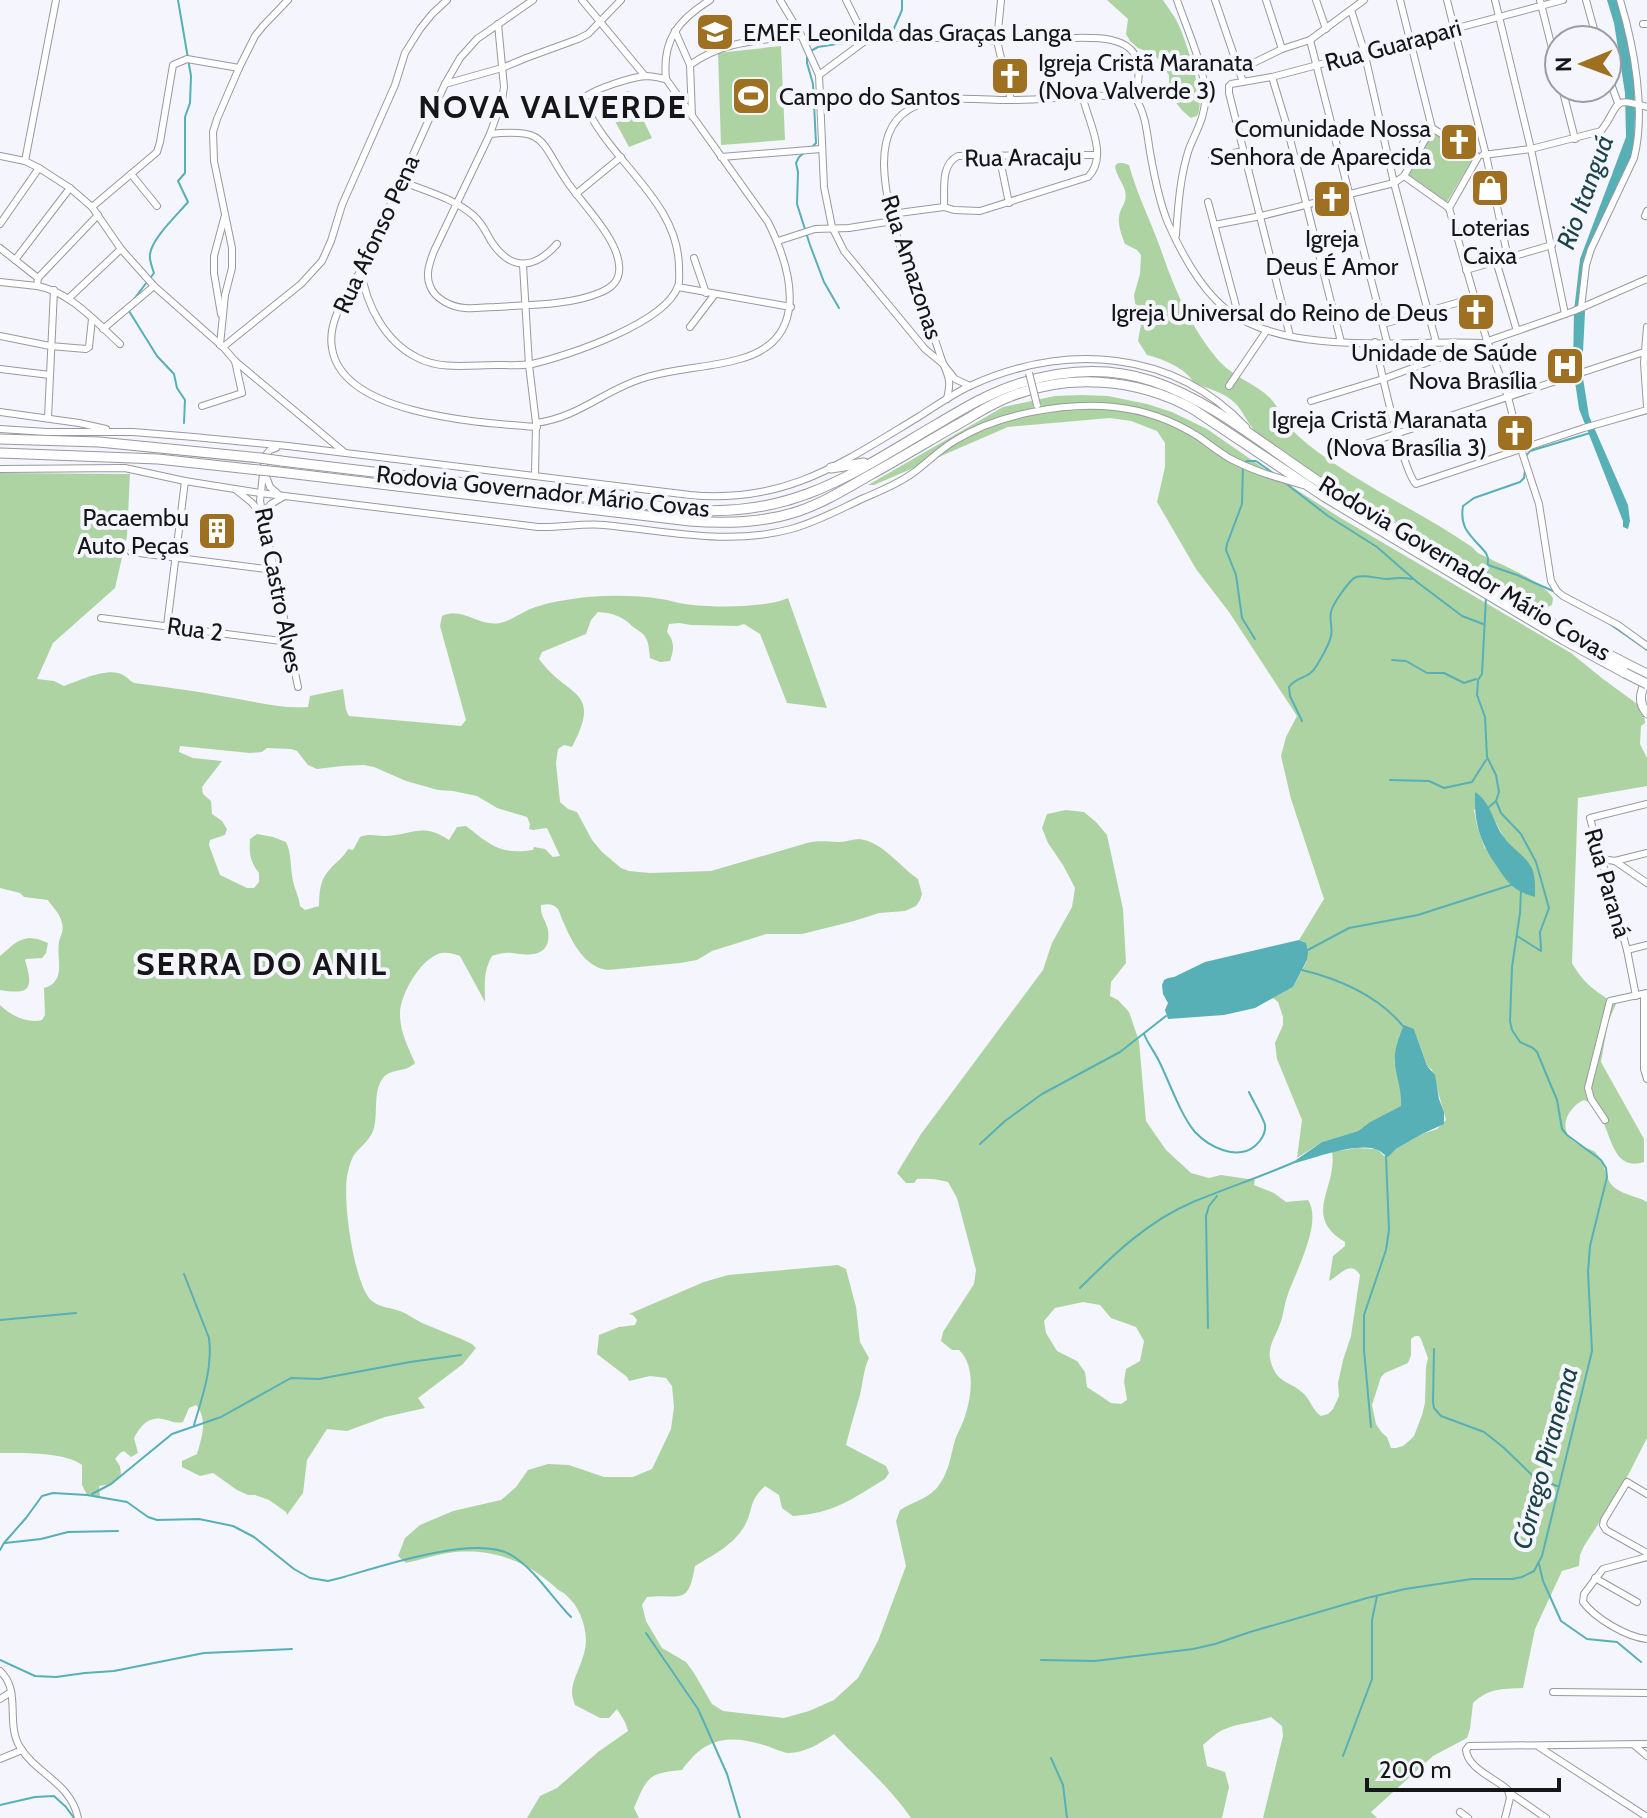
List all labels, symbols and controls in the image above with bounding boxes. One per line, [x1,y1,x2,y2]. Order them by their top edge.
school or university icon: EMEF Leonilda das Graças Langa [694,11,736,53]
street label: Rua Guarapari [1322,13,1464,77]
place label: EMEF Leonilda das Graças Langa [743,18,1072,47]
north arrow [1543,24,1623,104]
place label: Igreja Cristã Maranata (Nova Valverde 3) [1038,48,1254,105]
church icon: Igreja Cristã Maranata (Nova Valverde 3) [989,55,1031,97]
text: N [1550,56,1577,72]
sports icon: Campo do Santos [730,75,772,117]
place label: Campo do Santos [779,82,960,111]
district label: NOVA VALVERDE [418,87,688,126]
place label: Comunidade Nossa Senhora de Aparecida [1210,114,1431,171]
church icon: Comunidade Nossa Senhora de Aparecida [1438,121,1480,163]
water label: Rio Itanguá [1550,130,1620,254]
street label: Rua Aracaju [964,141,1082,173]
street label: Rua Afonso Pena [327,150,426,318]
shop icon: Loterias Caixa [1469,167,1511,209]
church icon: Igreja Deus É Amor [1311,178,1353,220]
street label: Rua Amazonas [875,191,949,343]
place label: Loterias Caixa [1450,213,1530,270]
place label: Igreja Deus É Amor [1266,224,1399,281]
church icon: Igreja Universal do Reino de Deus [1455,291,1497,333]
place label: Igreja Universal do Reino de Deus [1111,298,1448,327]
place label: Unidade de Saúde Nova Brasília [1351,338,1537,395]
hospital icon: Unidade de Saúde Nova Brasília [1544,345,1586,387]
place label: Igreja Cristã Maranata (Nova Brasília 3) [1271,405,1487,462]
church icon: Igreja Cristã Maranata (Nova Brasília 3) [1494,412,1536,454]
street label: Rodovia Governador Mário Covas [375,459,711,523]
street label: Rodovia Governador Mário Covas [1314,469,1616,667]
place label: Pacaembu Auto Peças [77,503,189,560]
street label: Rua Castro Alves [249,505,309,675]
building icon: Pacaembu Auto Peças [196,510,238,552]
street label: Rua 2 [165,611,225,647]
street label: Rua Paraná [1579,825,1638,942]
district label: SERRA DO ANIL [136,944,388,983]
water label: Córrego Piranema [1505,1363,1585,1553]
scale bar [1367,1742,1559,1792]
text: 200 m [1379,1755,1452,1784]

